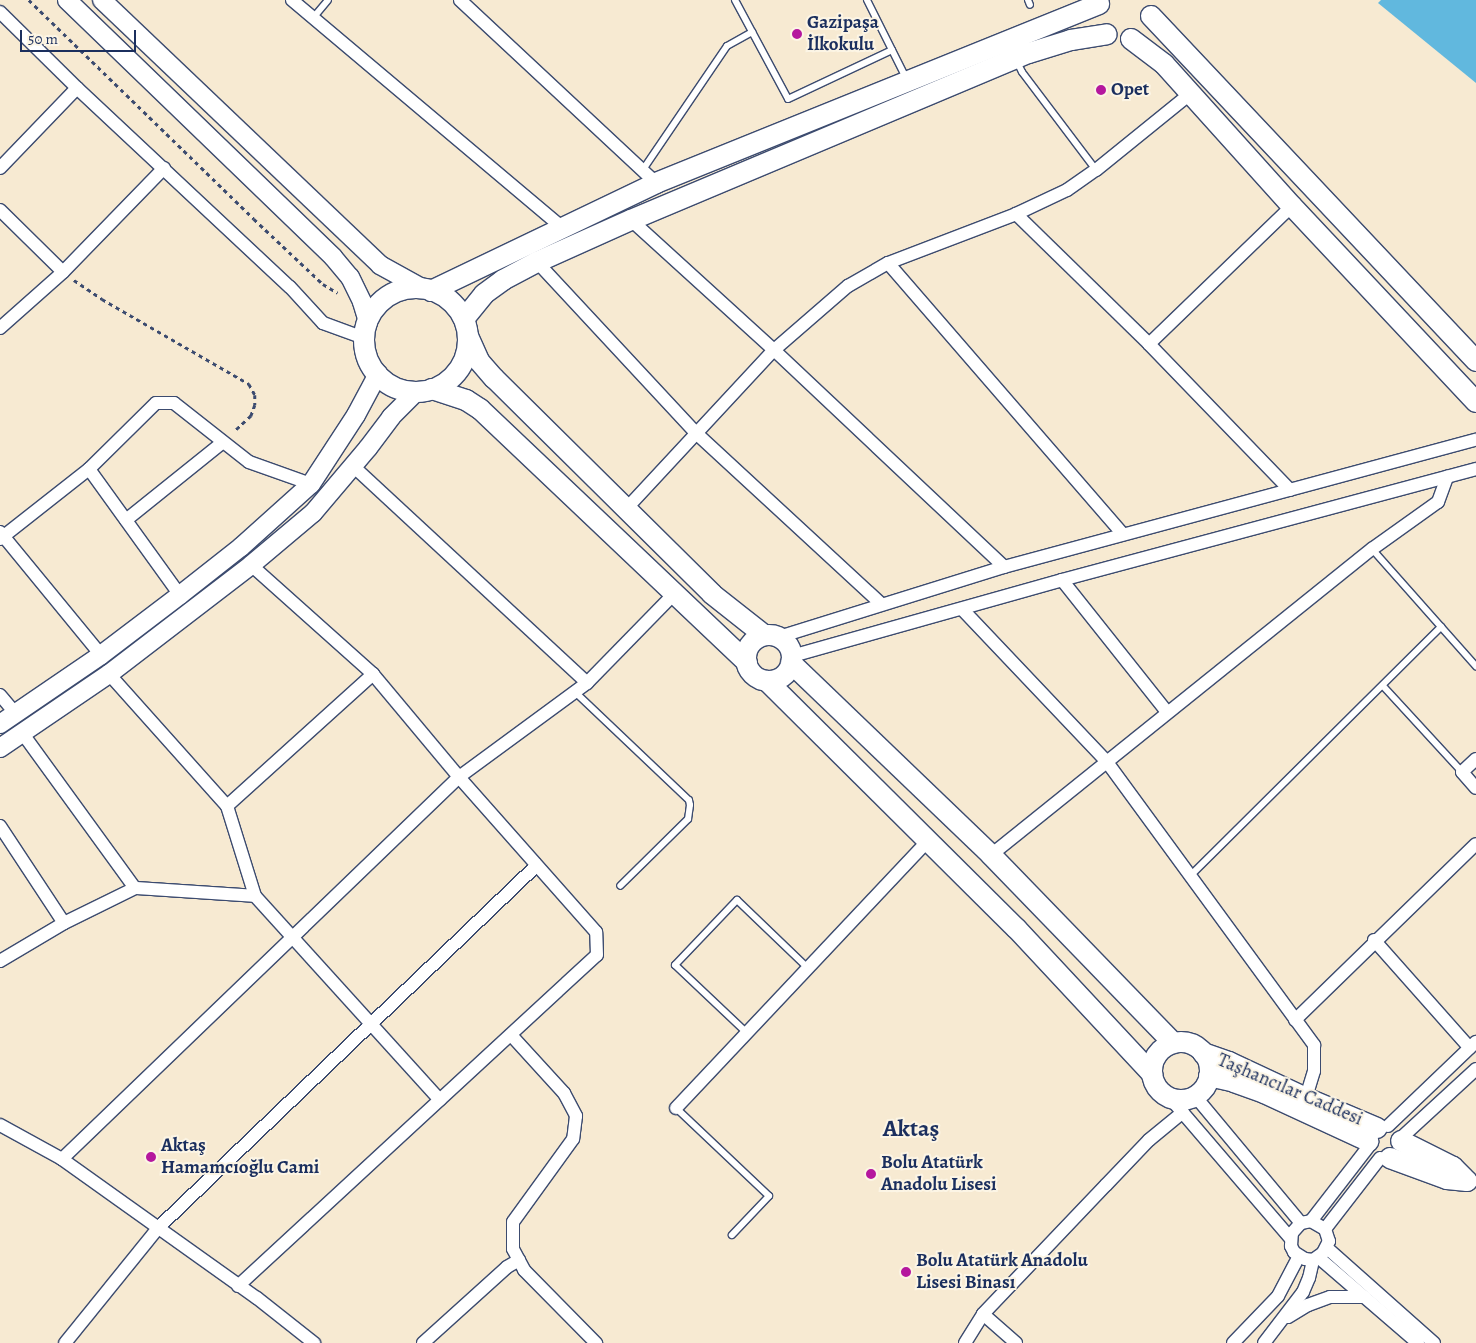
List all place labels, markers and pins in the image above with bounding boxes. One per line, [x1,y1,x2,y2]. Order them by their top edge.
place label: Gazipaşa İlkokulu [807,12,879,56]
marker: Gazipaşa İlkokulu [791,28,803,40]
place label: Opet [1111,79,1149,101]
marker: Opet [1095,84,1107,96]
place label: Aktaş Hamamcıoğlu Cami [161,1135,319,1179]
marker: Aktaş Hamamcıoğlu Cami [145,1151,157,1163]
place label: Bolu Atatürk Anadolu Lisesi [881,1152,996,1196]
marker: Bolu Atatürk Anadolu Lisesi [865,1168,877,1180]
place label: Bolu Atatürk Anadolu Lisesi Binası [916,1250,1088,1294]
marker: Bolu Atatürk Anadolu Lisesi Binası [900,1266,912,1278]

